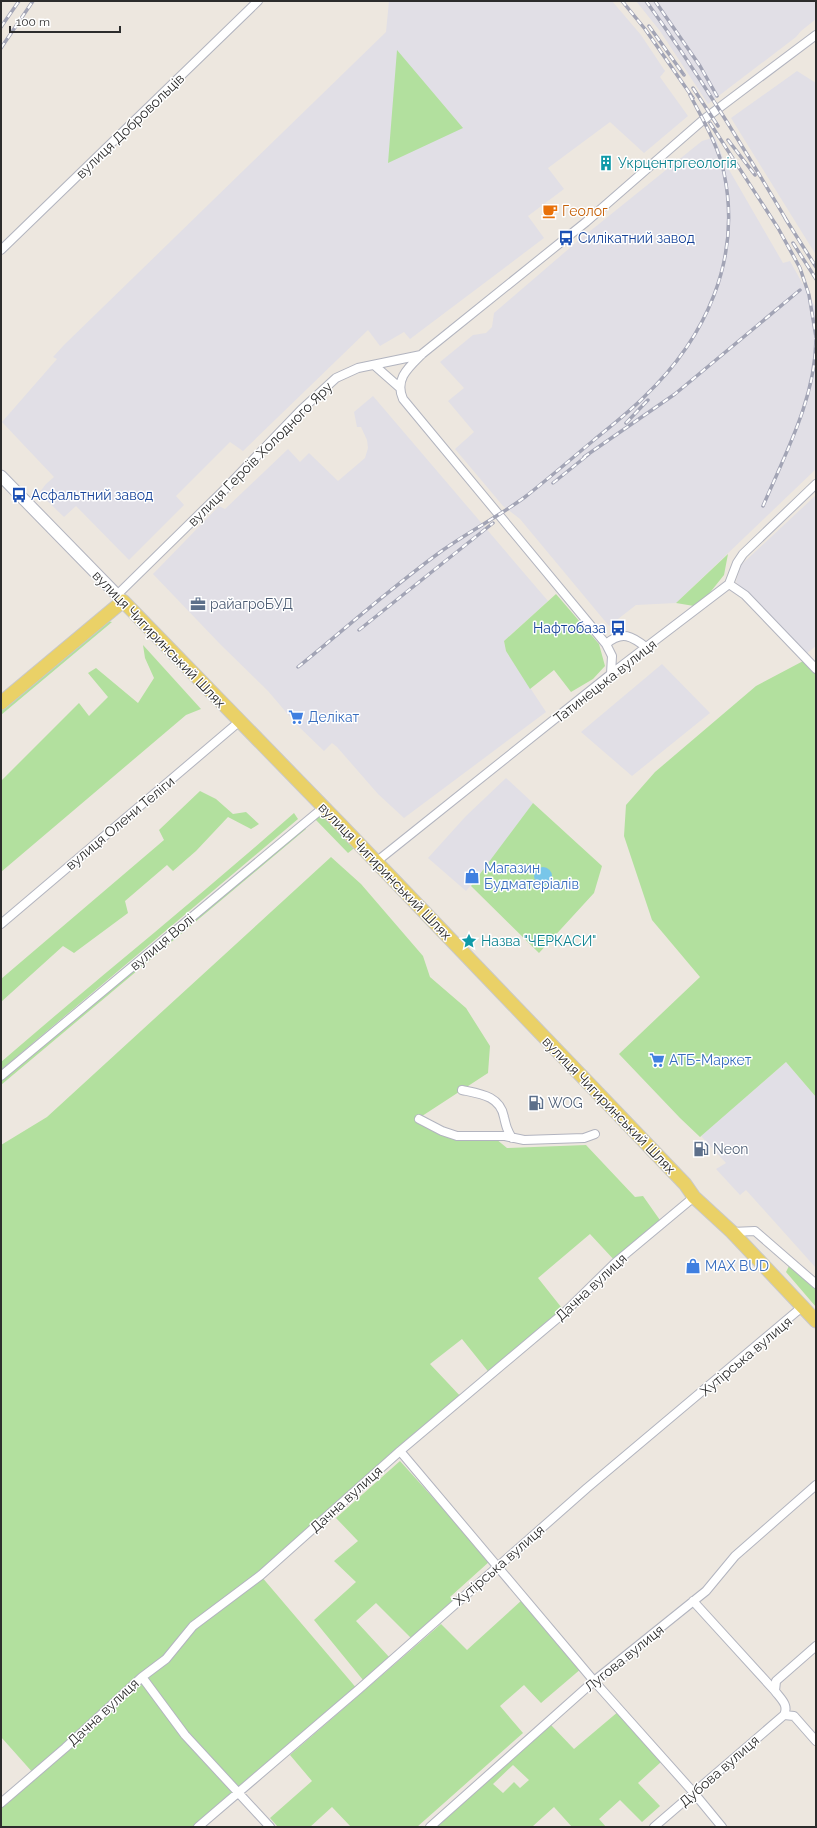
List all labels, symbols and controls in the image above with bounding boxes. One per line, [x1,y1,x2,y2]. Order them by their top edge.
scale bar [10,8,120,34]
text: 100 m [16,15,50,29]
street label: вулиця Добровольців [73,70,187,182]
building icon: Укрцентргеологія [597,154,615,172]
place label: Укрцентргеологія [618,155,737,171]
cafe icon: Геолог [541,202,559,220]
place label: Геолог [562,203,608,219]
bus stop icon: Силікатний завод [557,229,575,247]
place label: Силікатний завод [578,230,695,246]
street label: вулиця Героїв Холодного Яру [185,378,336,529]
bus stop icon: Асфальтний завод [10,486,28,504]
place label: Асфальтний завод [31,487,153,503]
street label: вулиця Чигиринський Шлях [89,567,229,711]
office icon: райагроБУД [189,595,207,613]
place label: райагроБУД [210,596,293,612]
bus stop icon: Нафтобаза [609,619,627,637]
place label: Нафтобаза [533,620,606,636]
street label: Татинецька вулиця [550,636,660,726]
supermarket icon: Делікат [287,708,305,726]
place label: Делікат [308,709,359,725]
street label: вулиця Олени Теліги [62,773,178,873]
street label: вулиця Чигиринський Шлях [315,799,455,943]
place label: Магазин Будматеріалів [484,860,579,892]
shop icon: Магазин Будматеріалів [463,867,481,885]
street label: вулиця Волі [127,910,197,974]
place icon: Назва "ЧЕРКАСИ" [460,932,478,950]
place label: Назва "ЧЕРКАСИ" [481,933,596,949]
street label: вулиця Чигиринський Шлях [539,1033,679,1177]
supermarket icon: АТБ-Маркет [648,1051,666,1069]
place label: АТБ-Маркет [669,1052,752,1068]
fuel station icon: WOG [527,1094,545,1112]
place label: WOG [548,1095,583,1111]
fuel station icon: Neon [692,1140,710,1158]
place label: Neon [713,1141,748,1157]
street label: Дачна вулиця [552,1250,630,1324]
shop icon: MAX BUD [684,1257,702,1275]
place label: MAX BUD [705,1258,769,1274]
street label: Хутірська вулиця [697,1313,795,1399]
street label: Дачна вулиця [307,1462,385,1536]
street label: Хутірська вулиця [451,1521,547,1609]
street label: Лугова вулиця [581,1621,667,1695]
street label: Дачна вулиця [64,1675,142,1749]
street label: Дубова вулиця [676,1732,762,1810]

